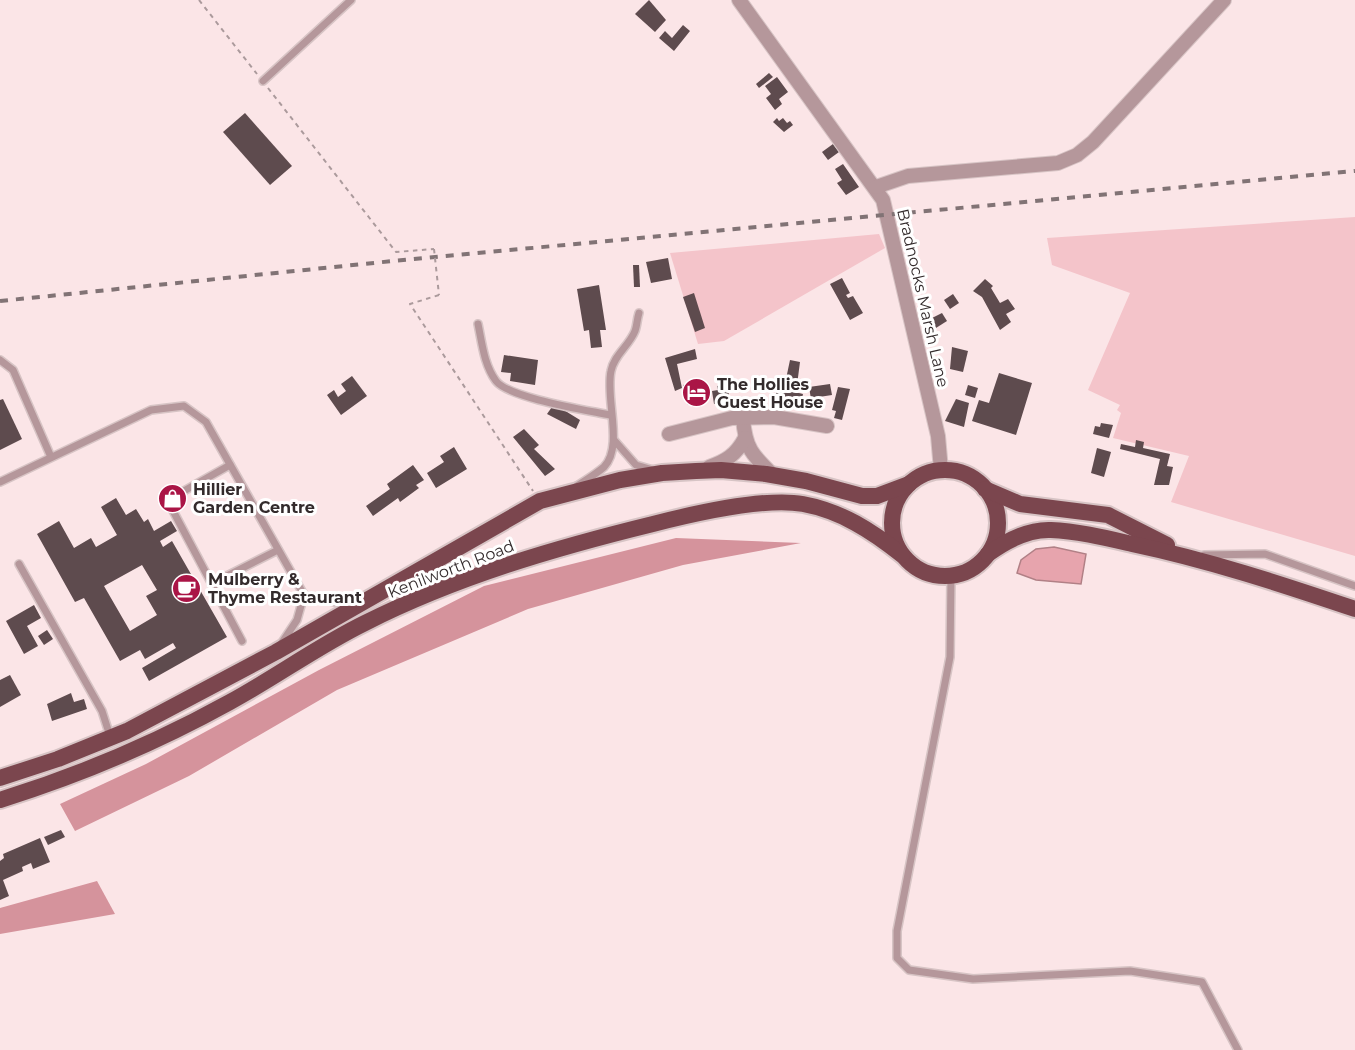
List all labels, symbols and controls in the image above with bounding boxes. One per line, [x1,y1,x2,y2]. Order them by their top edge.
street label: Bradnocks Marsh Lane [893,207,953,389]
place label: The Hollies Guest House [717,375,823,412]
hotel icon: The Hollies Guest House [680,377,712,409]
place label: Hillier Garden Centre [193,480,315,517]
shop icon: Hillier Garden Centre [156,482,188,514]
street label: Kenilworth Road [385,536,517,602]
place label: Mulberry & Thyme Restaurant [208,570,362,607]
cafe icon: Mulberry & Thyme Restaurant [171,572,203,604]

